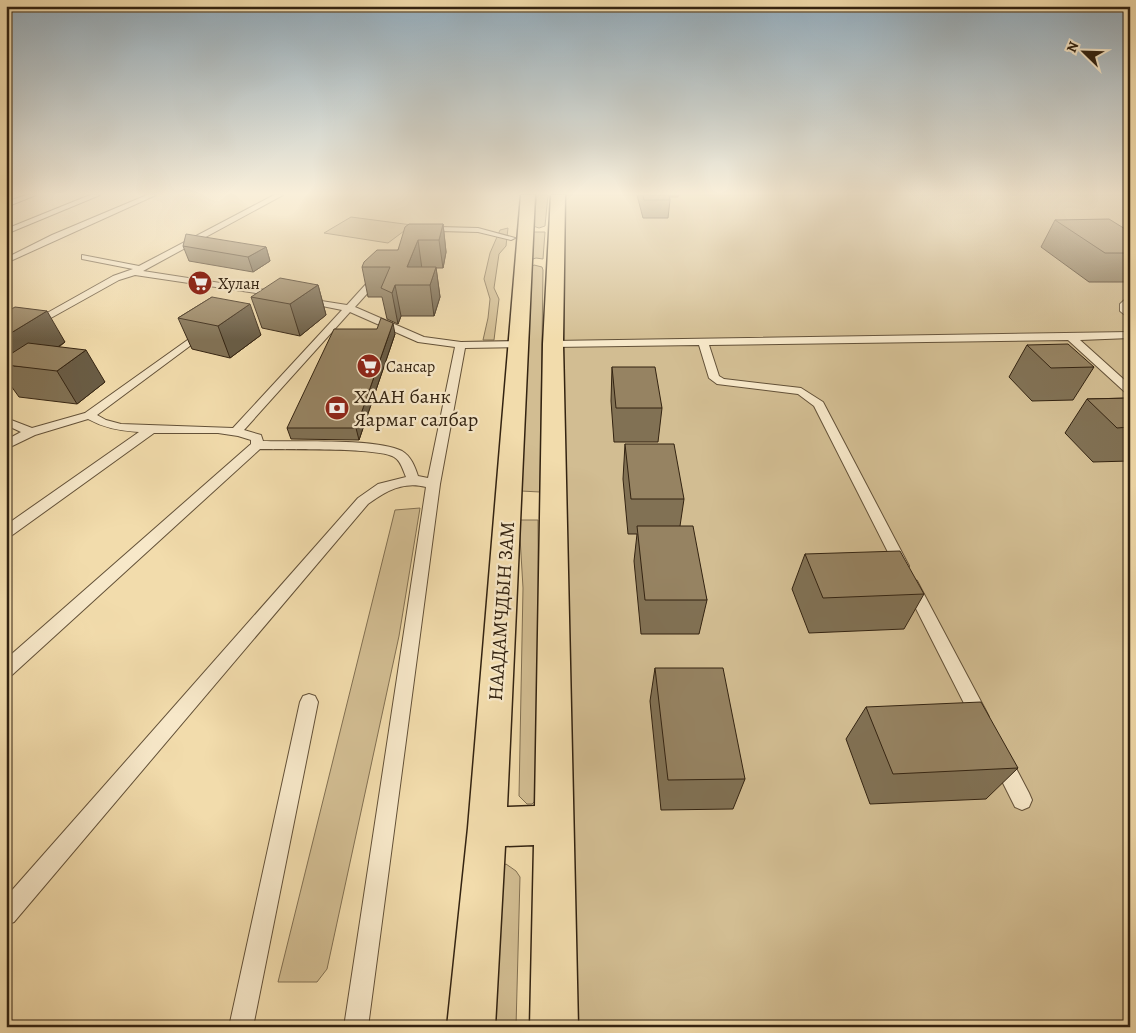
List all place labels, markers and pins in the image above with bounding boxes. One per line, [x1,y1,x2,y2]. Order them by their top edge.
supermarket icon: Хулан [187,270,213,296]
place label: Хулан [218,273,260,295]
supermarket icon: Сансар [356,353,382,379]
place label: Сансар [386,356,435,378]
place label: ХААН банк Яармаг салбар [354,383,478,433]
bank icon: ХААН банк Яармаг салбар [324,395,350,421]

